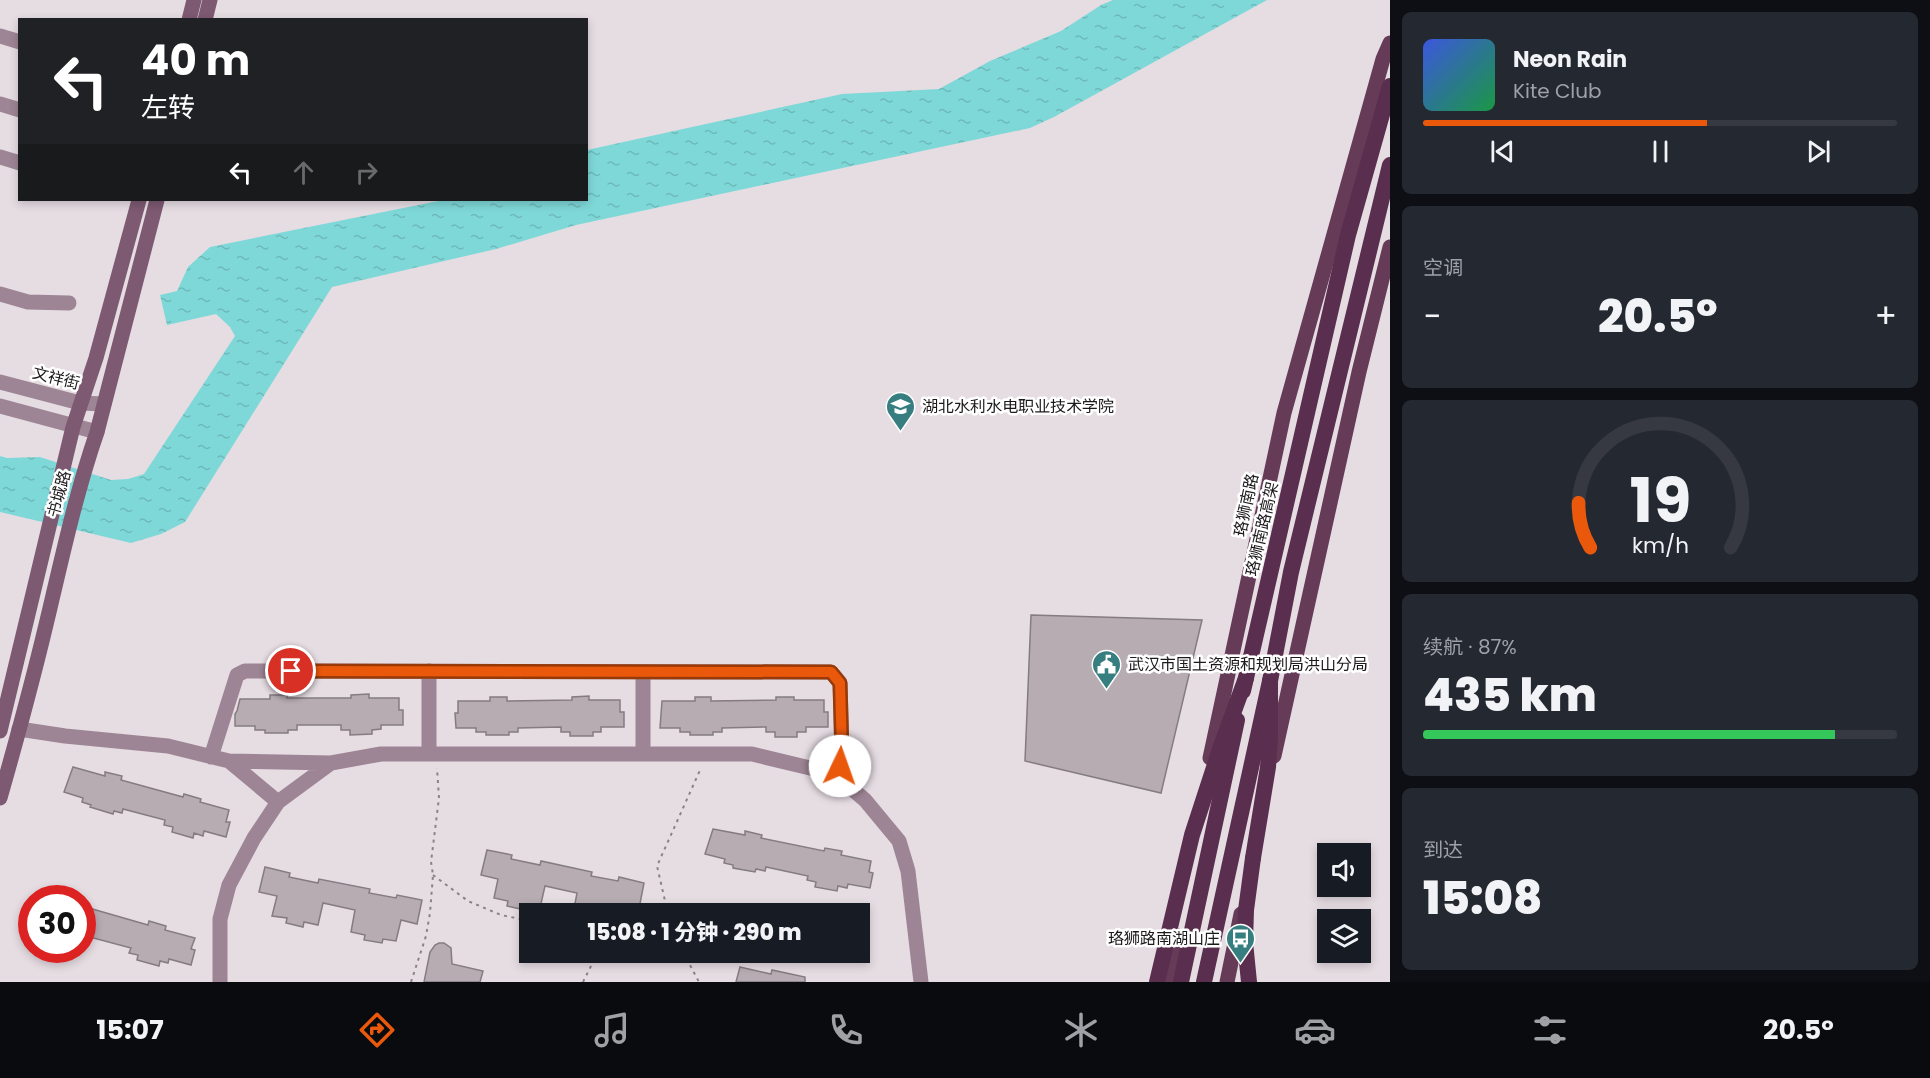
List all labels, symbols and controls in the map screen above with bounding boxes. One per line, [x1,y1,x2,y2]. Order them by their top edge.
text: 40 m [141,31,250,90]
icon: left [42,42,120,120]
text: Neon Rain [1513,44,1627,75]
text: Kite Club [1513,77,1602,105]
text: 左转 [141,89,195,126]
icon: previous [1486,135,1519,168]
icon: pause [1644,135,1677,168]
icon: next [1802,135,1835,168]
icon: left [224,156,257,189]
icon: ahead [287,156,320,189]
icon: right [350,156,383,189]
text: 空调 [1423,254,1463,282]
text: 20.5° [1598,285,1718,348]
text: − [1423,293,1441,340]
text: + [1874,293,1897,340]
street label: 文祥街 [30,361,82,395]
school or university icon: 湖北水利水电职业技术学院 [885,390,917,432]
place label: 湖北水利水电职业技术学院 [922,395,1114,418]
text: 19 [1629,456,1691,544]
street label: 书城路 [42,468,76,520]
street label: 珞狮南路 [1228,471,1264,539]
street label: 珞狮南路高架 [1240,480,1284,578]
text: km/h [1631,530,1689,561]
text: 续航 · 87% [1423,633,1517,661]
pin [265,645,316,696]
public building icon: 武汉市国土资源和规划局洪山分局 [1091,648,1123,690]
place label: 武汉市国土资源和规划局洪山分局 [1128,653,1368,676]
icon: arrive [274,654,307,687]
text: 435 km [1423,664,1597,727]
position arrow [808,734,872,798]
text: 到达 [1423,836,1463,864]
map controls [1317,843,1371,963]
button: sound [1317,843,1371,897]
text: 15:08 [1423,867,1542,930]
speed limit sign: 30 [18,885,96,963]
button: layers [1317,909,1371,963]
text: 15:08 · 1 分钟 · 290 m [587,917,802,948]
bus stop icon: 珞狮路南湖山庄 [1225,922,1257,964]
place label: 珞狮路南湖山庄 [1108,927,1220,950]
icon: directions [356,1009,398,1051]
icon: music [591,1009,633,1051]
icon: phone [825,1009,867,1051]
icon: climate [1060,1009,1102,1051]
icon: car [1294,1009,1336,1051]
icon: filters [1529,1009,1571,1051]
text: 15:07 [96,1011,164,1048]
text: 20.5° [1763,1011,1834,1048]

